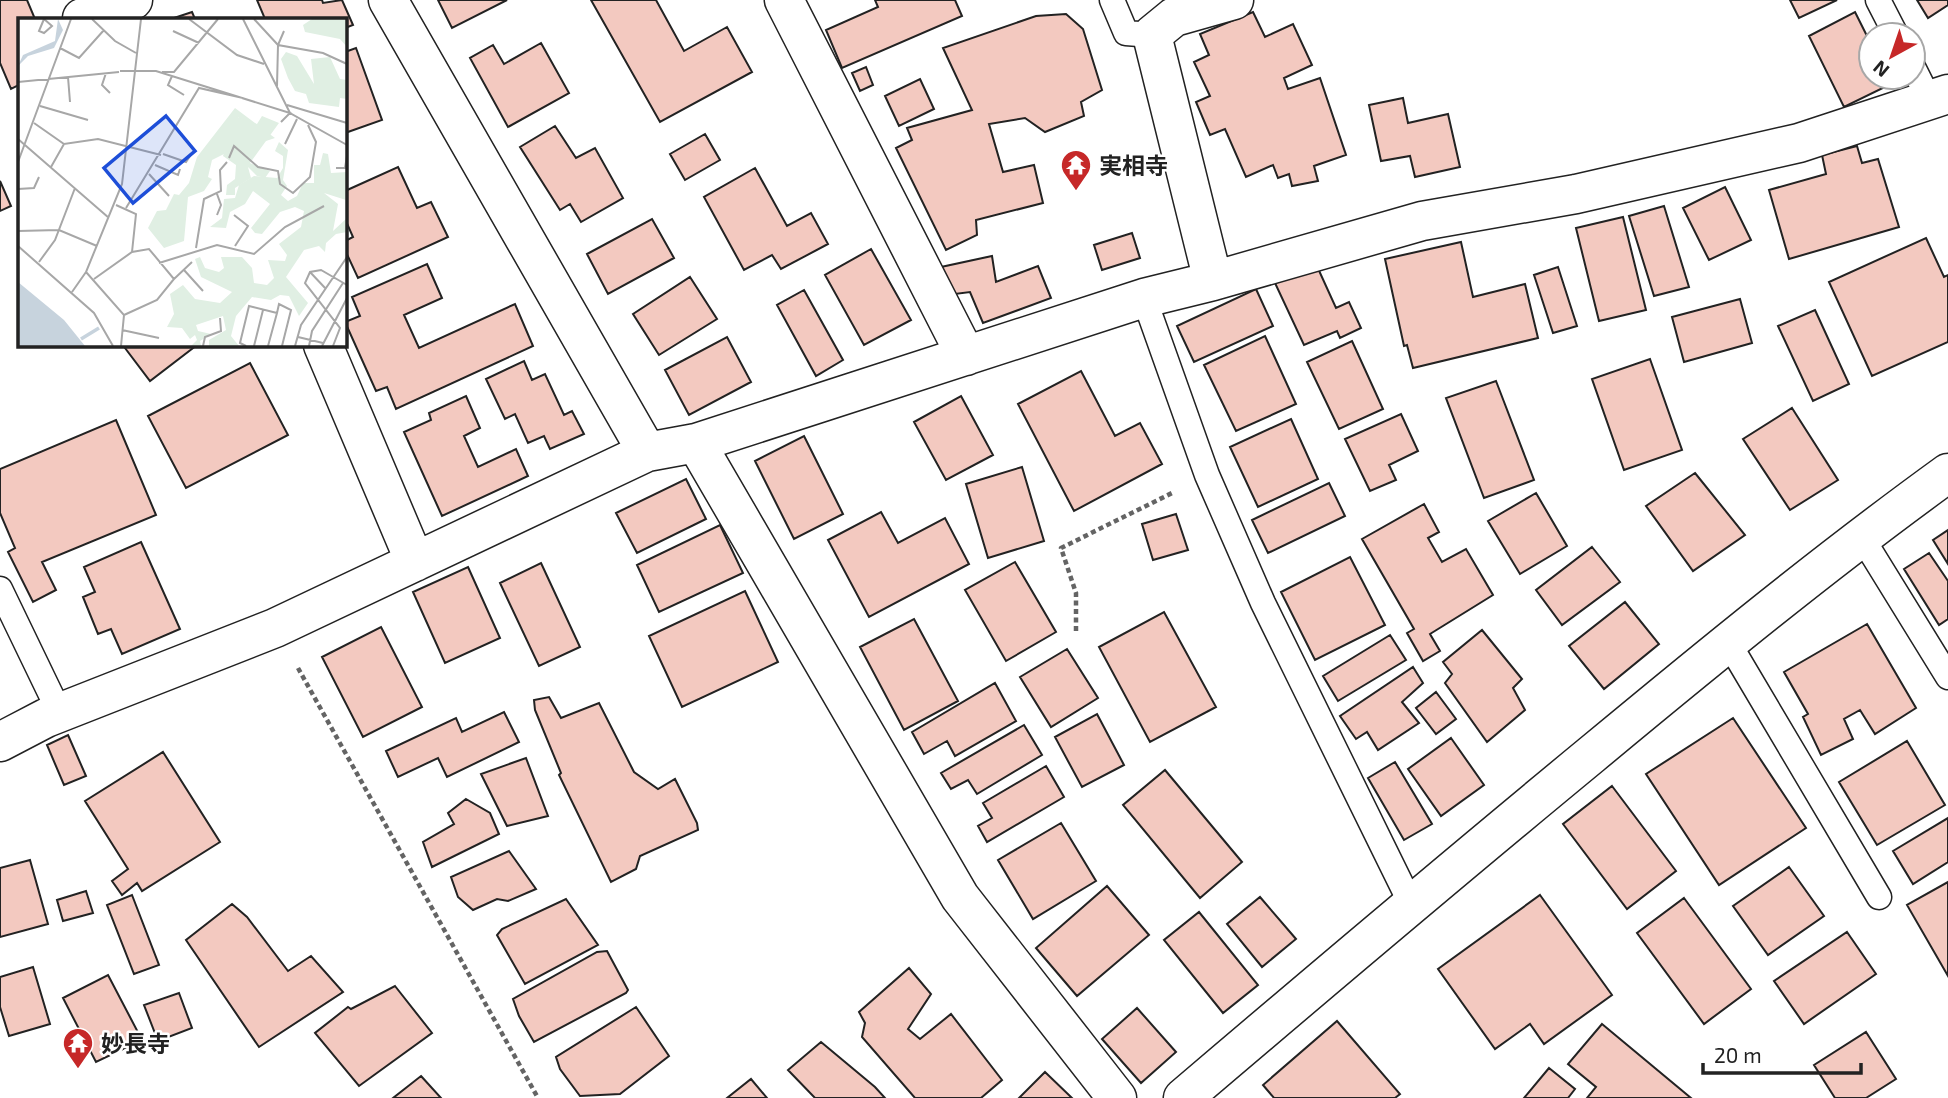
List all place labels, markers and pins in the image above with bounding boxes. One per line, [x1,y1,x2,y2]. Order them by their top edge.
temple icon: 実相寺 [1059,148,1093,192]
place label: 実相寺 [1099,151,1168,179]
temple icon: 妙長寺 [61,1026,95,1070]
place label: 妙長寺 [101,1029,170,1057]

